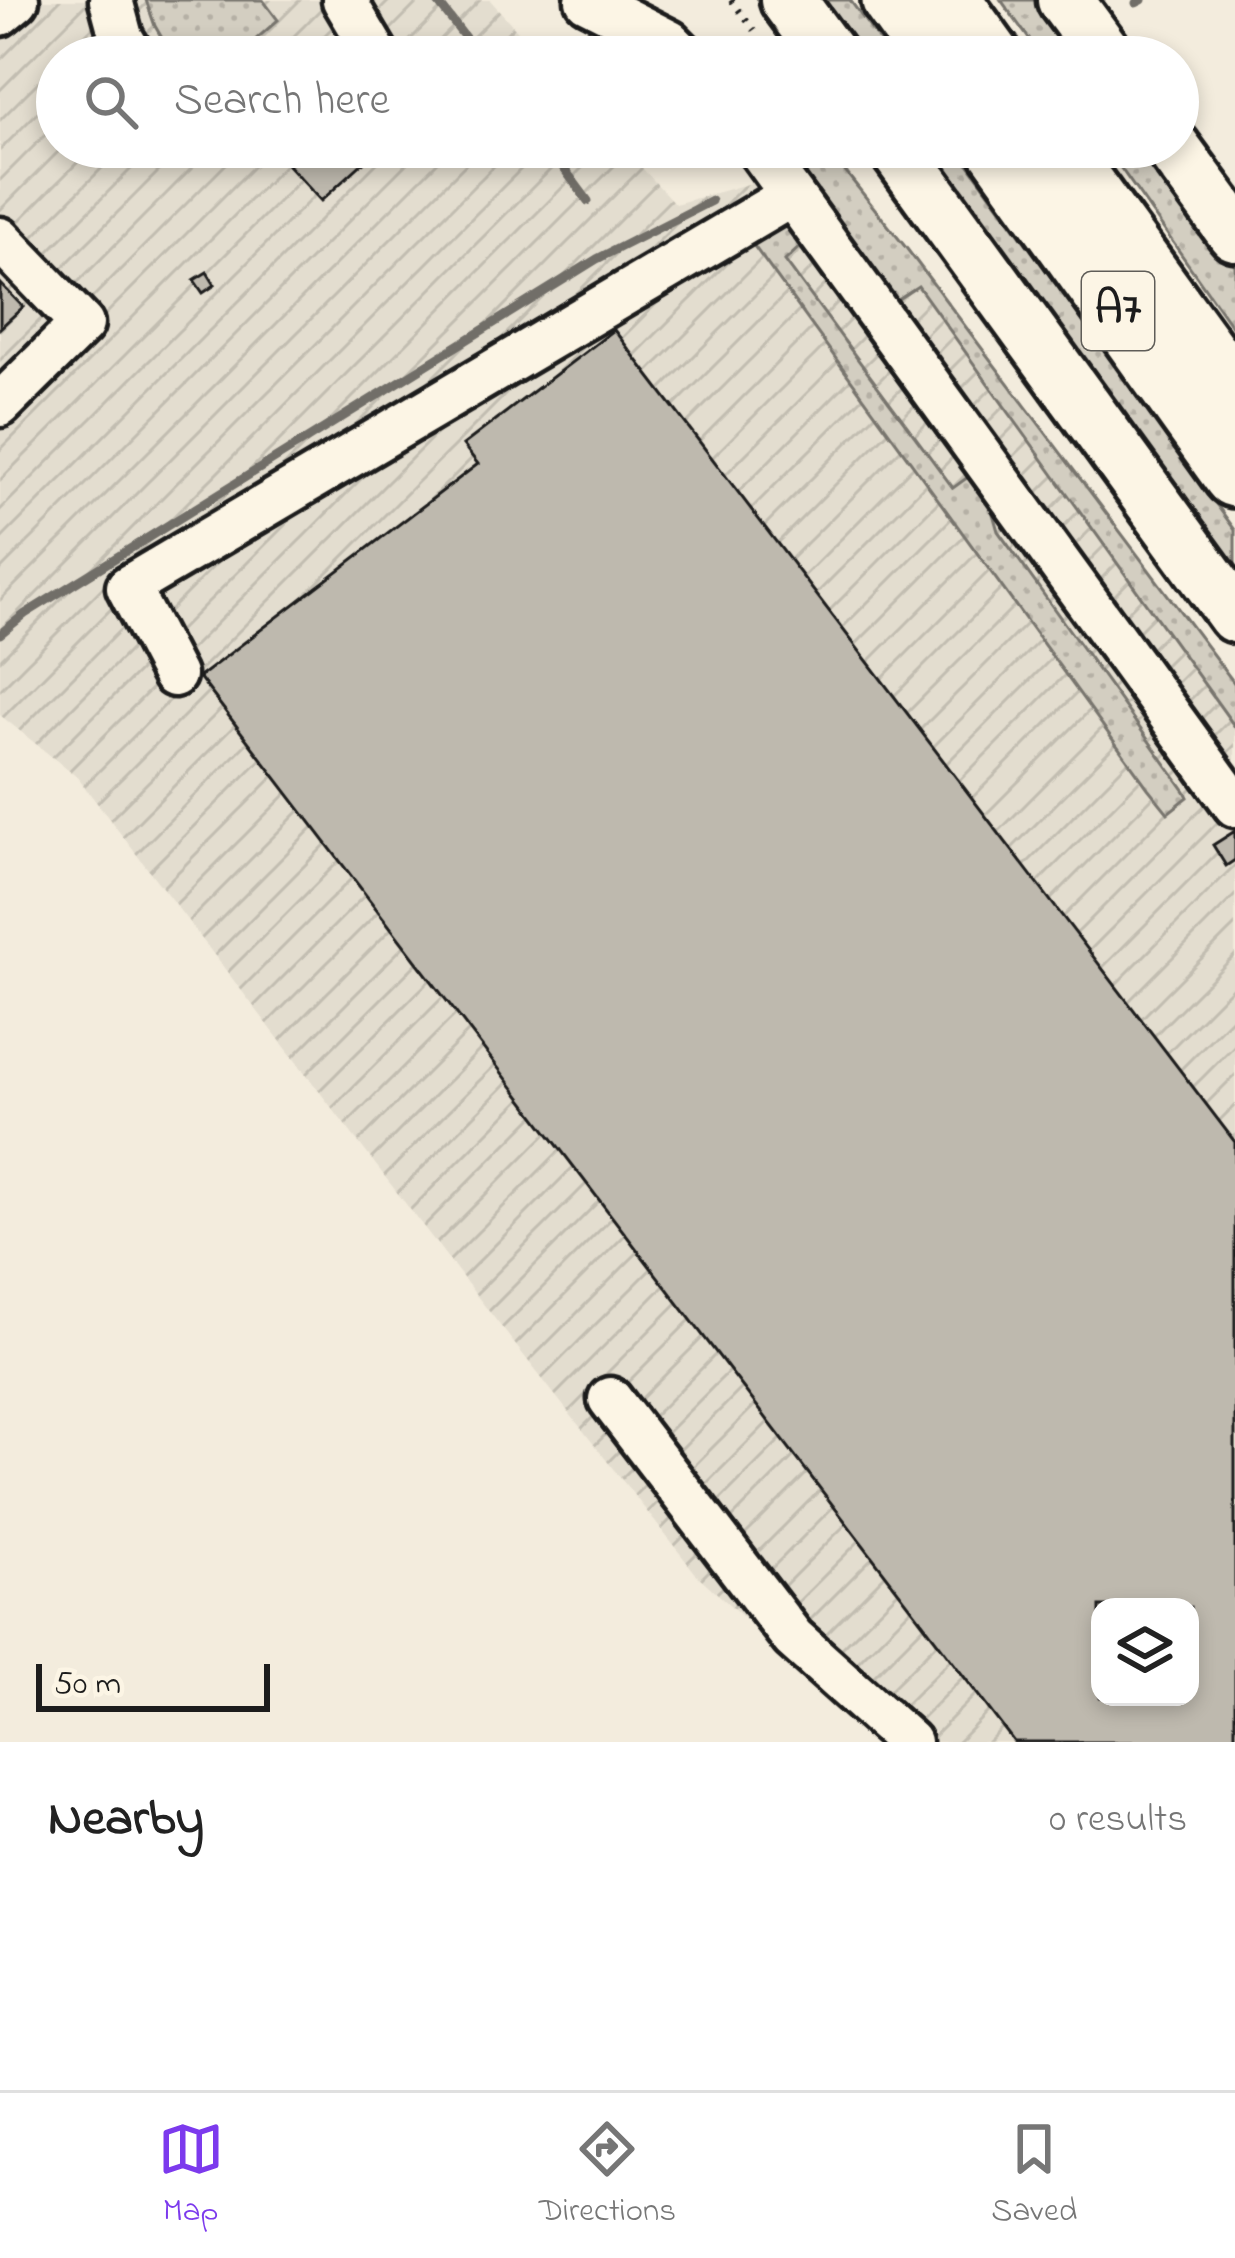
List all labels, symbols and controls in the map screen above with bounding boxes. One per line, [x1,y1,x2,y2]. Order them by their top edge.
search box [36,36,1199,168]
icon: search [78,69,144,135]
text: Search here [174,69,390,135]
road number: A7 [1082,272,1154,350]
map controls [1091,1598,1199,1706]
button: layers [1091,1598,1199,1706]
scale bar [36,1658,270,1711]
text: 50 m [54,1661,121,1709]
text: Nearby [48,1783,204,1858]
text: 0 results [1049,1792,1187,1849]
tab: Map [158,2116,224,2236]
tab: Directions [539,2116,676,2236]
tab: Saved [991,2116,1077,2236]

